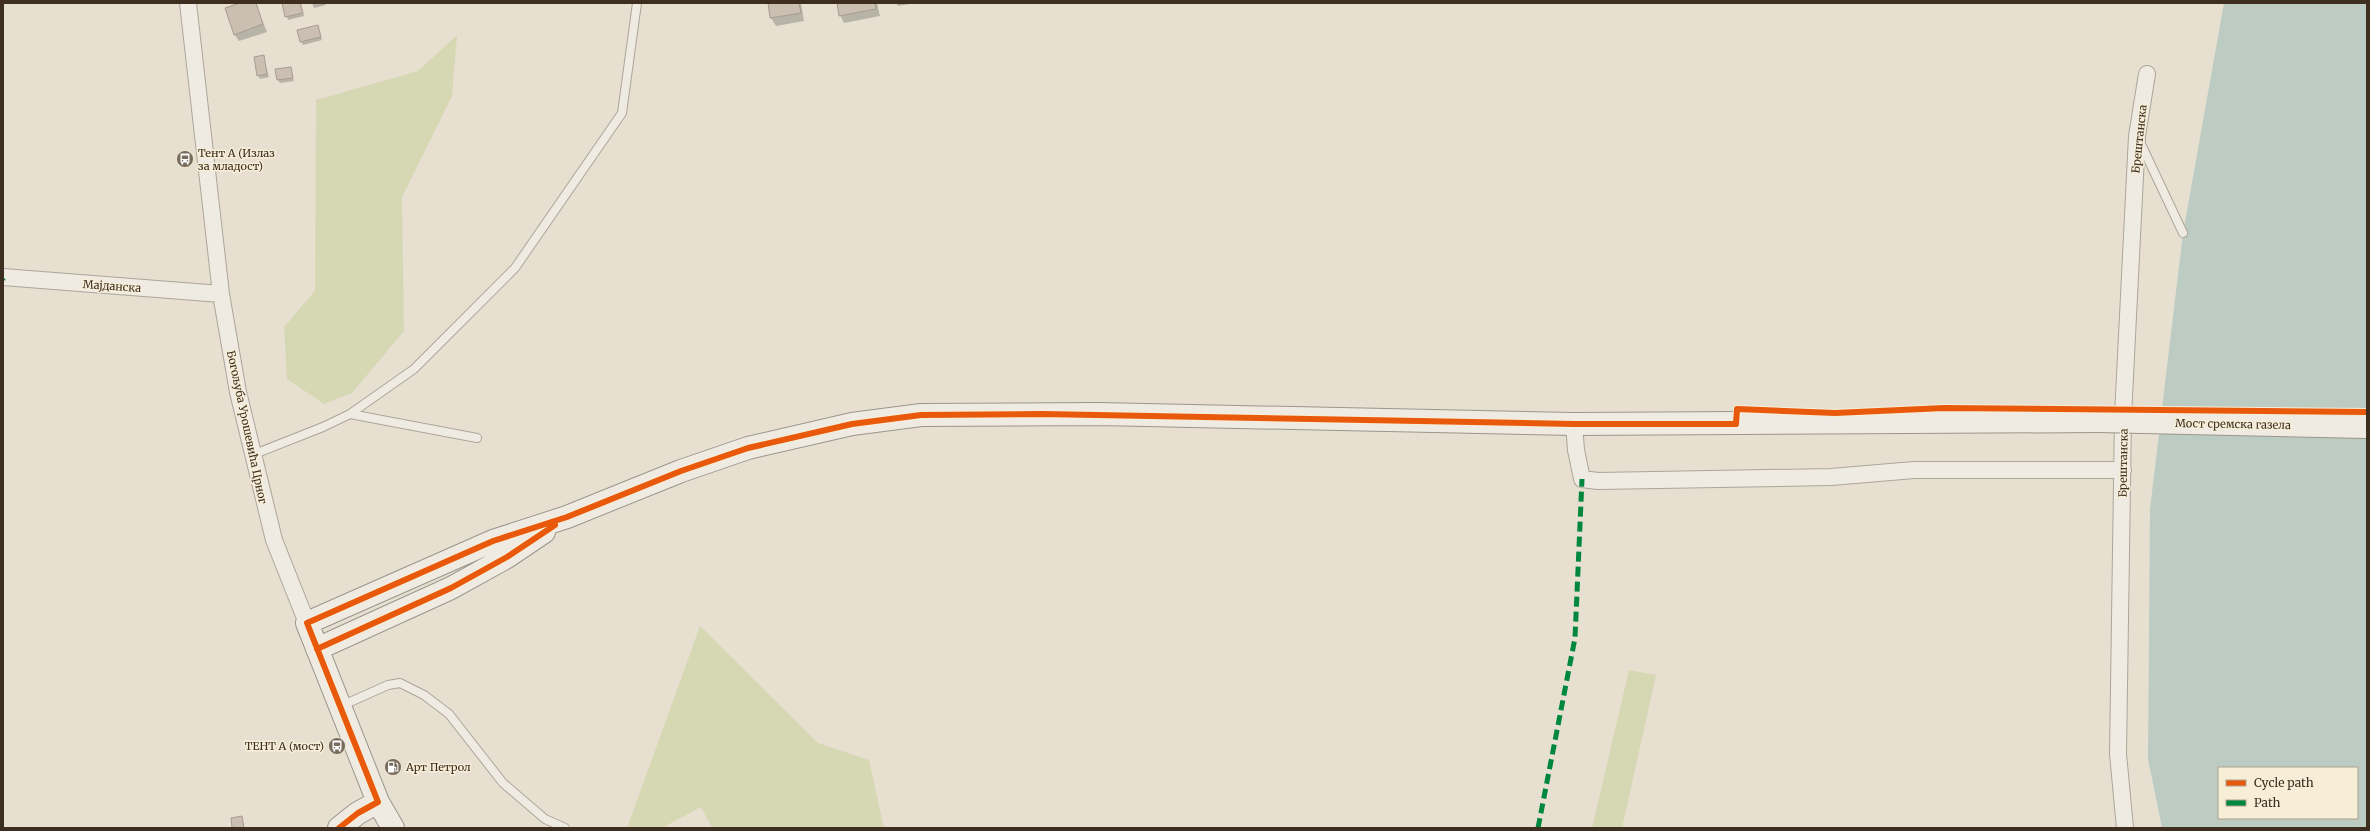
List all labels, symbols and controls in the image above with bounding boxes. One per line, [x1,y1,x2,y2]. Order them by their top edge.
street label: Брештанска [2128,104,2150,174]
place label: Тент А (Излаз за младост) [198,146,275,173]
bus stop icon: Тент А (Излаз за младост) [175,149,195,169]
street label: Мајданска [82,277,142,295]
street label: Богољуба Урошевића Црног [224,349,270,505]
street label: Мост сремска газела [2175,416,2291,432]
street label: Брештанска [2115,428,2131,498]
bus stop icon: ТЕНТ А (мост) [327,736,347,756]
place label: ТЕНТ А (мост) [245,739,324,753]
fuel station icon: Арт Петрол [383,757,403,777]
place label: Арт Петрол [405,760,471,774]
legend [2218,767,2358,819]
text: Cycle path [2254,775,2314,790]
text: Path [2254,795,2280,810]

